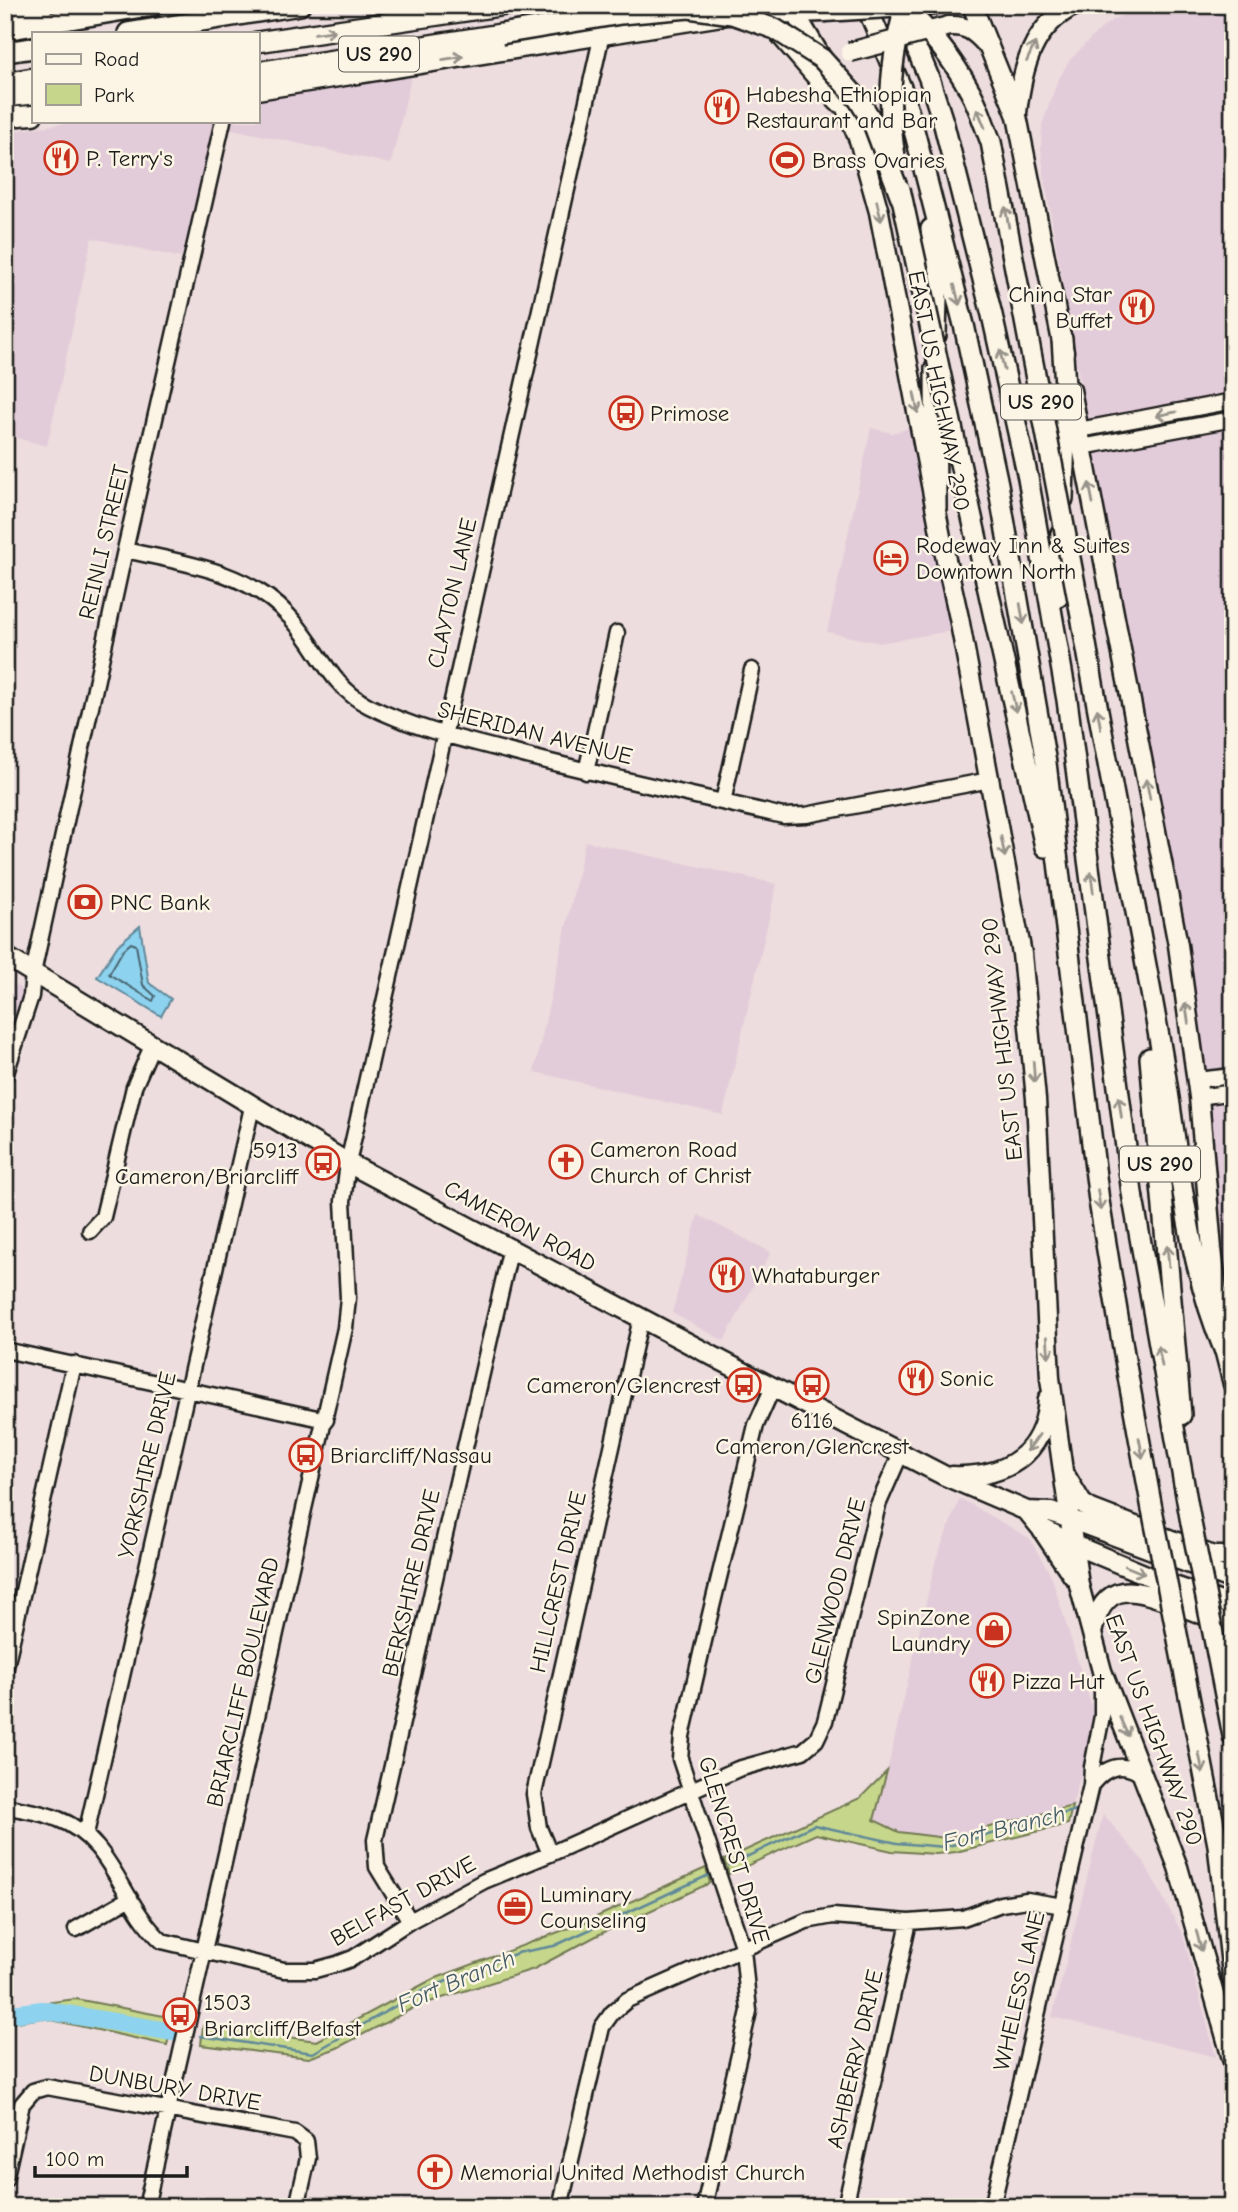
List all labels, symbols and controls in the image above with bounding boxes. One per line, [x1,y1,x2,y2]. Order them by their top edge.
one-way arrow [313,25,336,38]
legend [32,32,259,122]
road number: US 290 [339,36,419,72]
one-way arrow [1025,42,1038,63]
text: Road [94,47,139,71]
one-way arrow [441,51,464,64]
place label: Habesha Ethiopian Restaurant and Bar [746,81,938,134]
text: Park [94,83,134,107]
restaurant icon: Habesha Ethiopian Restaurant and Bar [703,88,741,126]
one-way arrow [974,108,987,130]
restaurant icon: P. Terry's [42,139,80,177]
sports icon: Brass Ovaries [768,141,806,179]
place label: P. Terry's [86,145,173,172]
place label: Brass Ovaries [812,147,945,174]
one-way arrow [872,199,886,222]
one-way arrow [999,206,1013,229]
street label: EAST US HIGHWAY 290 [902,269,976,513]
place label: China Star Buffet [1008,281,1113,334]
one-way arrow [951,283,964,306]
restaurant icon: China Star Buffet [1118,288,1156,326]
one-way arrow [995,349,1009,372]
road number: US 290 [1001,384,1081,420]
one-way arrow [910,391,923,414]
bus stop icon: Primose [607,394,645,432]
place label: Primose [650,400,729,427]
one-way arrow [1155,408,1178,422]
street label: REINLI STREET [73,462,135,622]
one-way arrow [1084,482,1097,505]
street label: CLAYTON LANE [422,515,482,671]
place label: Rodeway Inn & Suites Downtown North [916,532,1130,585]
hotel icon: Rodeway Inn & Suites Downtown North [872,539,910,577]
one-way arrow [1016,602,1029,625]
one-way arrow [1008,690,1021,713]
street label: SHERIDAN AVENUE [435,696,635,770]
one-way arrow [1091,709,1105,731]
one-way arrow [1141,778,1155,801]
one-way arrow [996,835,1010,858]
one-way arrow [1086,871,1099,893]
bank icon: PNC Bank [66,883,104,921]
place label: PNC Bank [110,889,210,916]
street label: EAST US HIGHWAY 290 [976,916,1028,1162]
one-way arrow [1181,1002,1194,1024]
one-way arrow [1028,1060,1041,1083]
one-way arrow [1113,1097,1126,1119]
place label: Cameron Road Church of Christ [590,1136,752,1189]
place label: 5913 Cameron/Briarcliff [115,1137,300,1190]
church icon: Cameron Road Church of Christ [547,1143,585,1181]
bus stop icon: 5913 Cameron/Briarcliff [304,1144,342,1182]
road number: US 290 [1120,1146,1200,1182]
street label: CAMERON ROAD [439,1175,601,1277]
one-way arrow [1093,1188,1106,1210]
one-way arrow [1161,1246,1174,1268]
restaurant icon: Whataburger [708,1256,746,1294]
place label: Whataburger [752,1262,880,1289]
one-way arrow [1041,1335,1054,1358]
one-way arrow [1153,1345,1166,1368]
restaurant icon: Sonic [897,1359,935,1397]
place label: Sonic [940,1365,994,1392]
bus stop icon: Cameron/Glencrest [725,1366,763,1404]
bus stop icon: 6116 Cameron/Glencrest [793,1366,831,1404]
street label: YORKSHIRE DRIVE [112,1369,182,1561]
place label: Cameron/Glencrest [527,1372,721,1399]
place label: 6116 Cameron/Glencrest [715,1407,910,1460]
one-way arrow [1026,1433,1040,1452]
bus stop icon: Briarcliff/Nassau [287,1436,325,1474]
one-way arrow [1135,1436,1148,1459]
place label: Briarcliff/Nassau [330,1442,492,1469]
street label: BERKSHIRE DRIVE [376,1486,446,1679]
street label: HILLCREST DRIVE [524,1489,592,1675]
street label: GLENWOOD DRIVE [799,1495,871,1687]
street label: BRIARCLIFF BOULEVARD [201,1554,285,1810]
one-way arrow [1123,1564,1145,1577]
place label: SpinZone Laundry [877,1604,971,1657]
shop icon: SpinZone Laundry [975,1611,1013,1649]
street label: EAST US HIGHWAY 290 [1100,1611,1208,1849]
restaurant icon: Pizza Hut [968,1662,1006,1700]
place label: Pizza Hut [1012,1668,1105,1695]
one-way arrow [1119,1716,1132,1737]
one-way arrow [1194,1751,1208,1774]
street label: GLENCREST DRIVE [693,1753,775,1947]
water label: Fort Branch [940,1799,1068,1857]
street label: BELFAST DRIVE [326,1850,480,1952]
place label: Luminary Counseling [540,1881,647,1934]
office icon: Luminary Counseling [496,1888,534,1926]
street label: WHELESS LANE [988,1909,1050,2073]
one-way arrow [1193,1930,1206,1952]
water label: Fort Branch [393,1944,519,2018]
street label: ASHBERRY DRIVE [821,1967,889,2151]
place label: 1503 Briarcliff/Belfast [204,1989,362,2042]
bus stop icon: 1503 Briarcliff/Belfast [161,1996,199,2034]
street label: DUNBURY DRIVE [87,2060,263,2116]
scale bar [35,2135,187,2179]
text: 100 m [46,2147,104,2171]
church icon: Memorial United Methodist Church [416,2153,454,2191]
place label: Memorial United Methodist Church [460,2159,805,2186]

